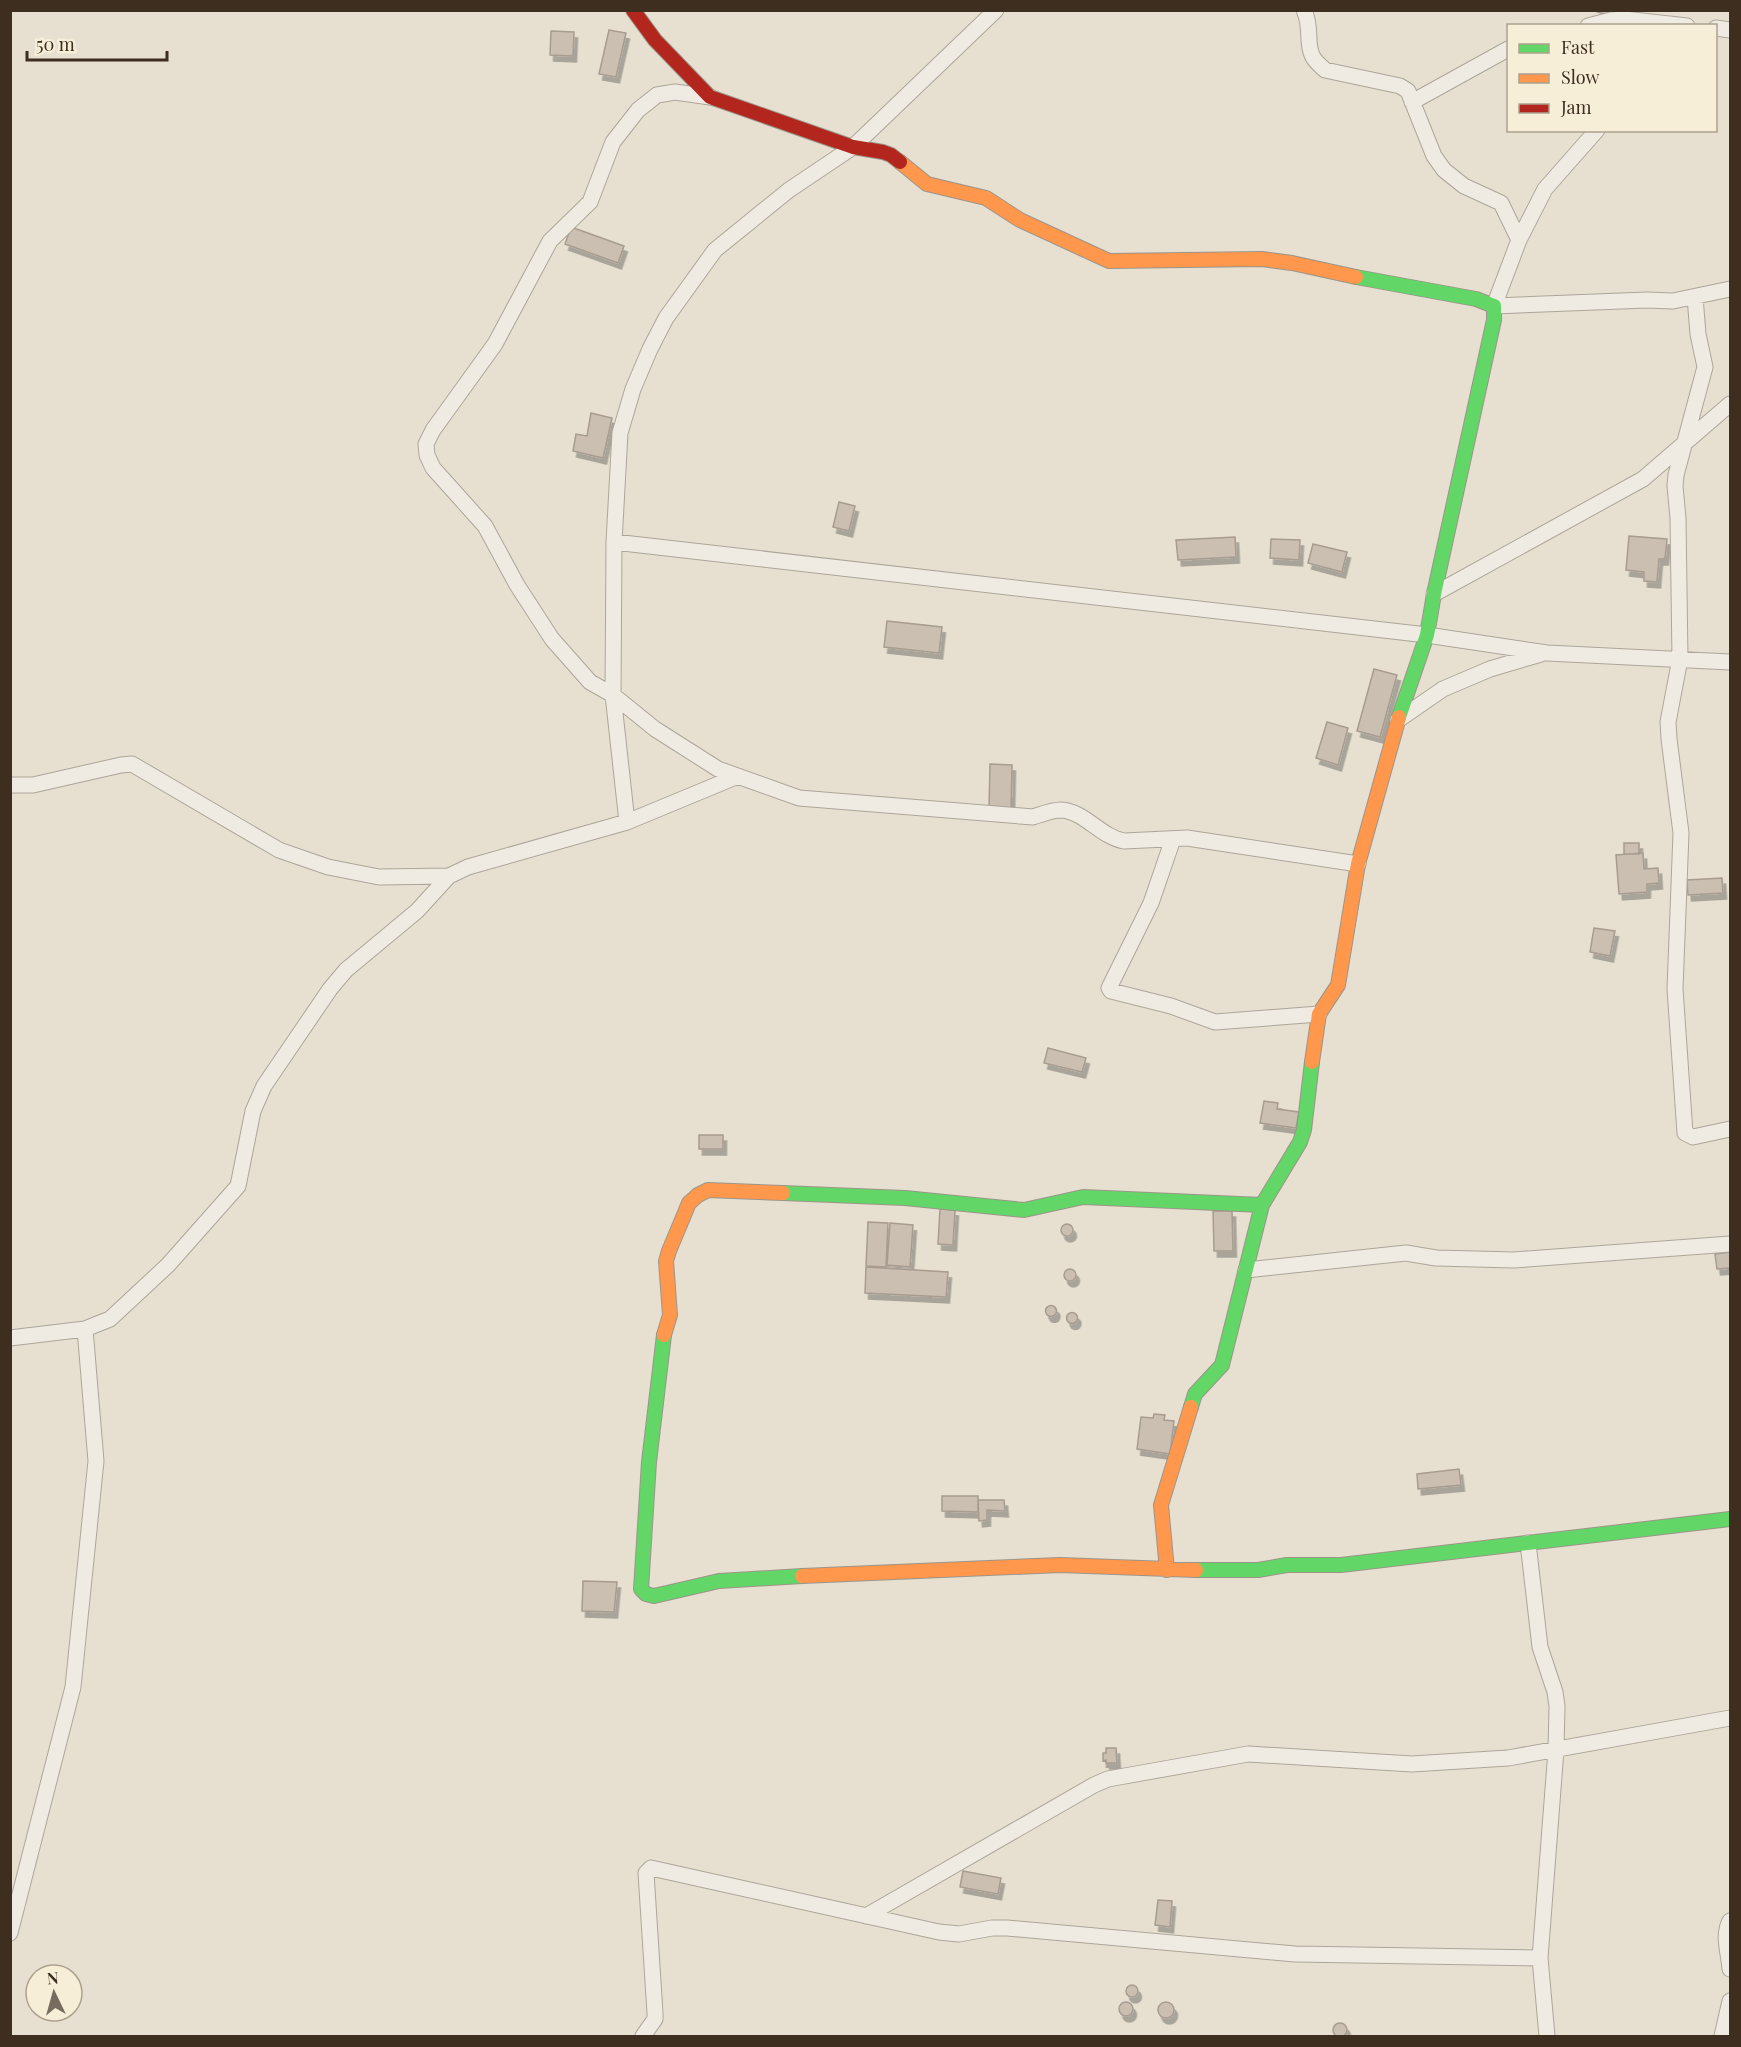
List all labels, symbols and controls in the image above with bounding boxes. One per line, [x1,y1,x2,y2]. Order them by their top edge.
scale bar [27,24,166,62]
legend [1507,24,1717,132]
text: 50 m [36,32,75,56]
text: Fast [1561,35,1595,59]
text: Slow [1561,65,1599,89]
text: Jam [1560,95,1591,119]
north arrow [24,1963,84,2023]
text: N [46,1967,60,1989]

